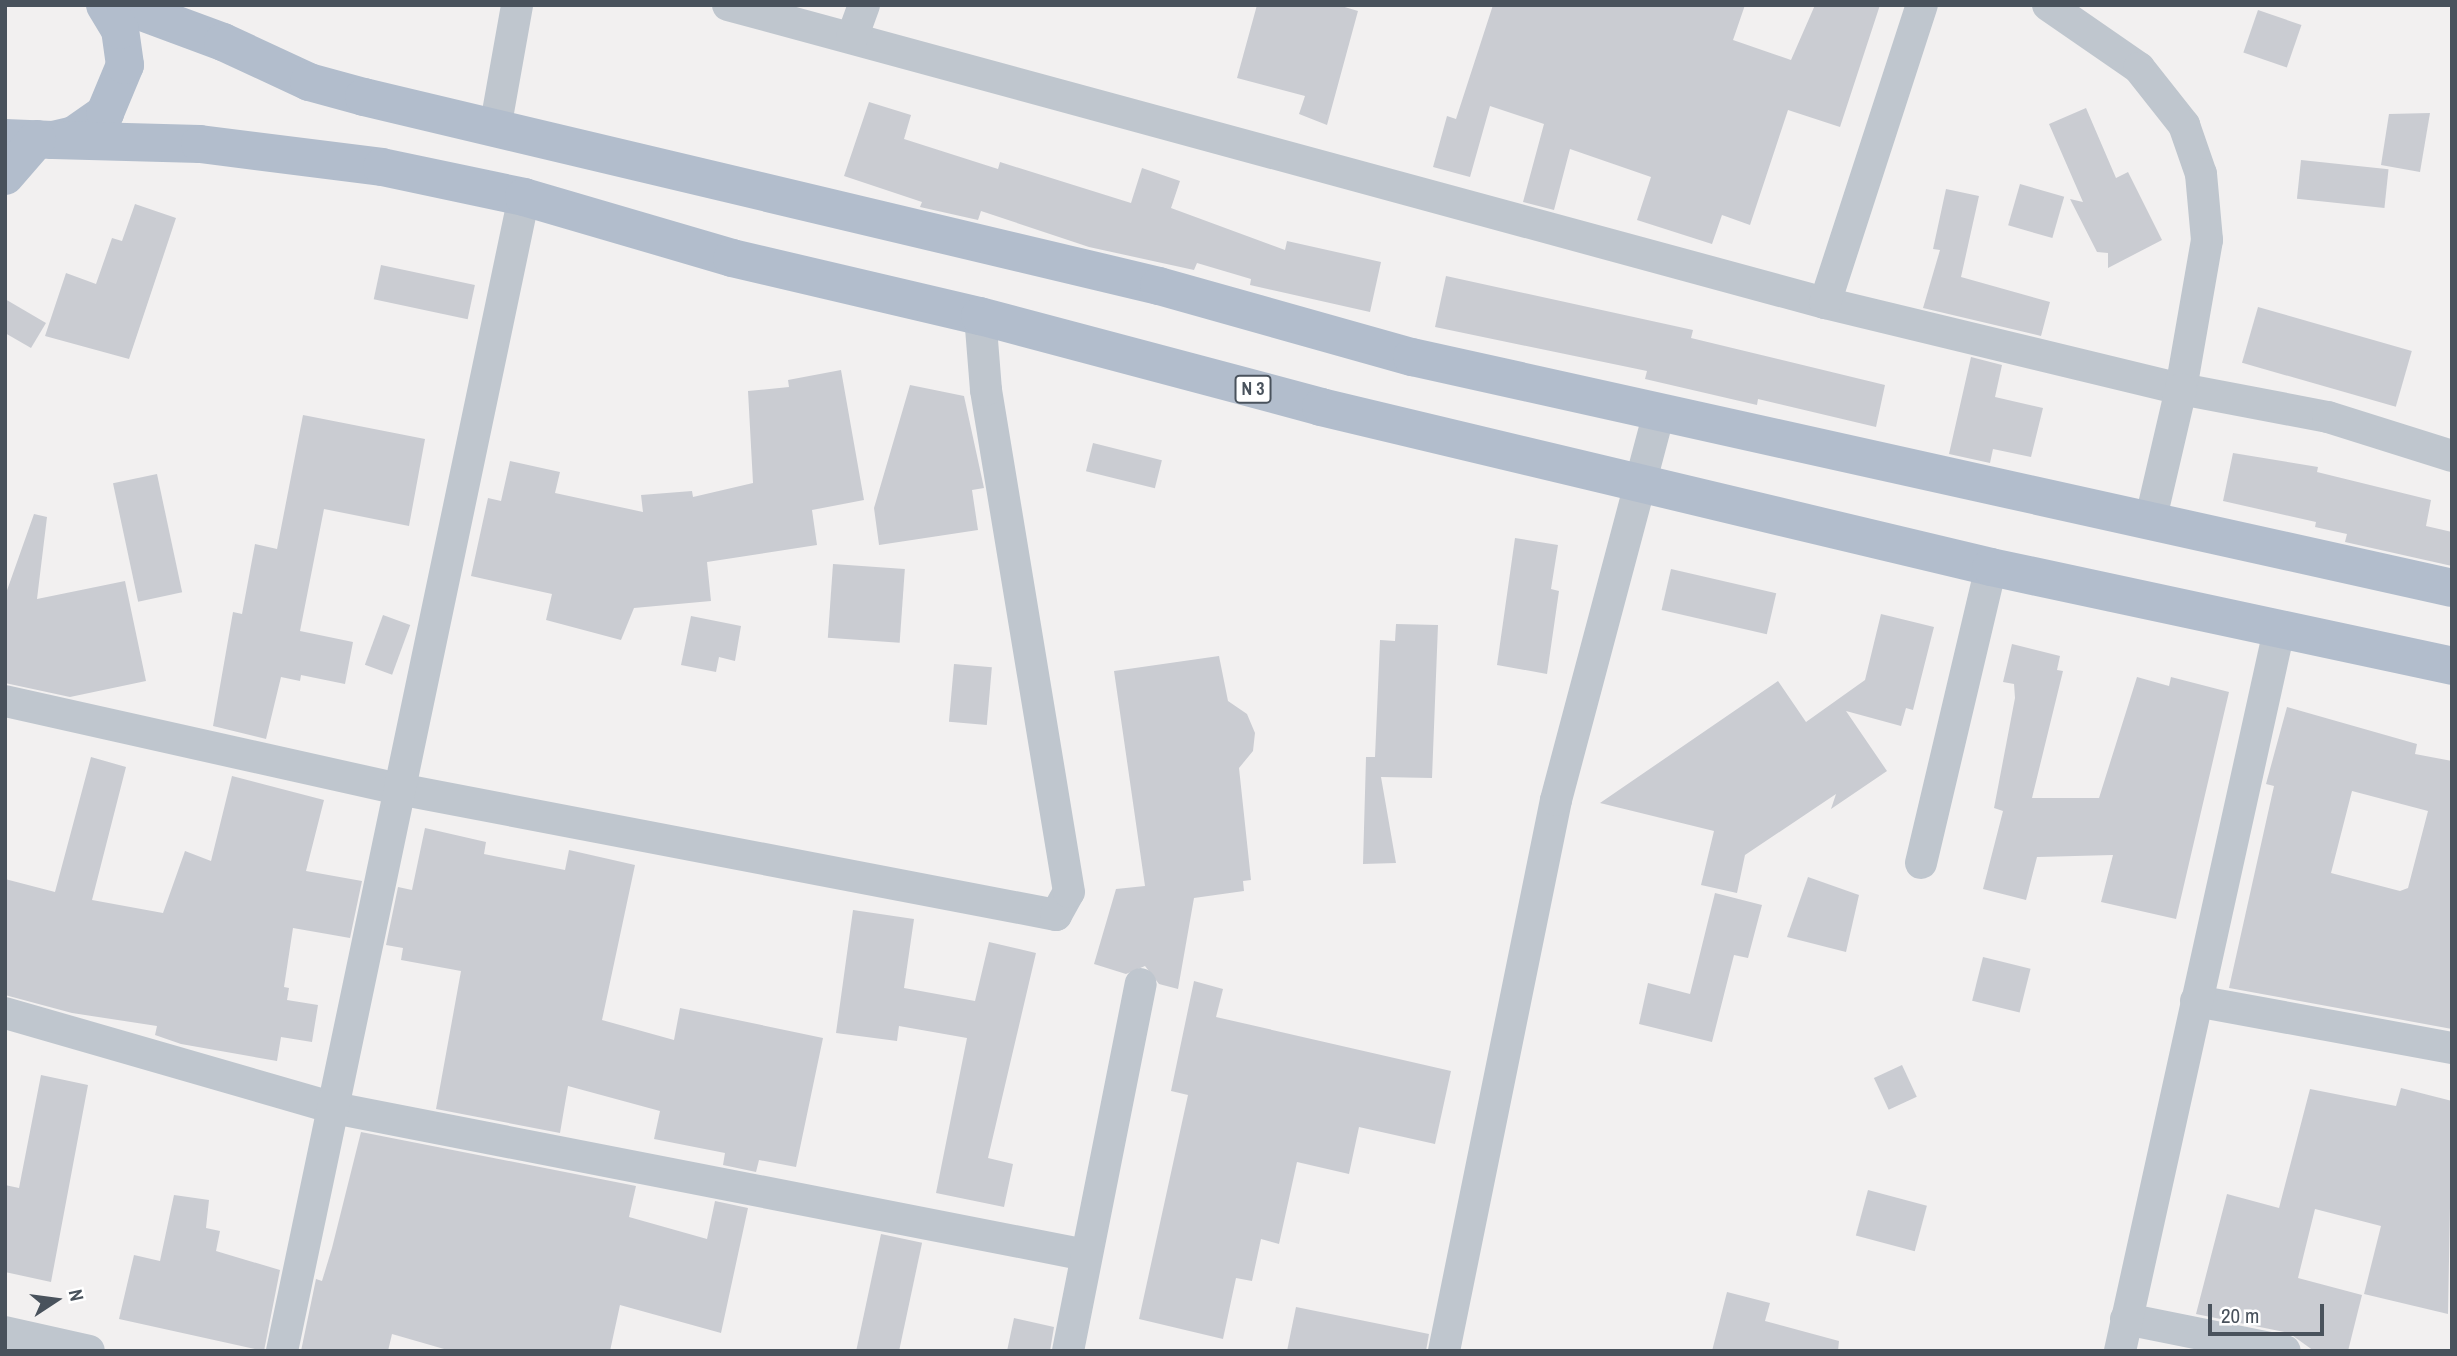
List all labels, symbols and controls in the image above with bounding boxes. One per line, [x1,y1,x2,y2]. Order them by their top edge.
road number: N 3 [1234,374,1272,404]
north arrow [21,1265,91,1335]
text: N [63,1287,90,1304]
scale bar [2212,1290,2328,1334]
text: 20 m [2221,1301,2259,1330]

